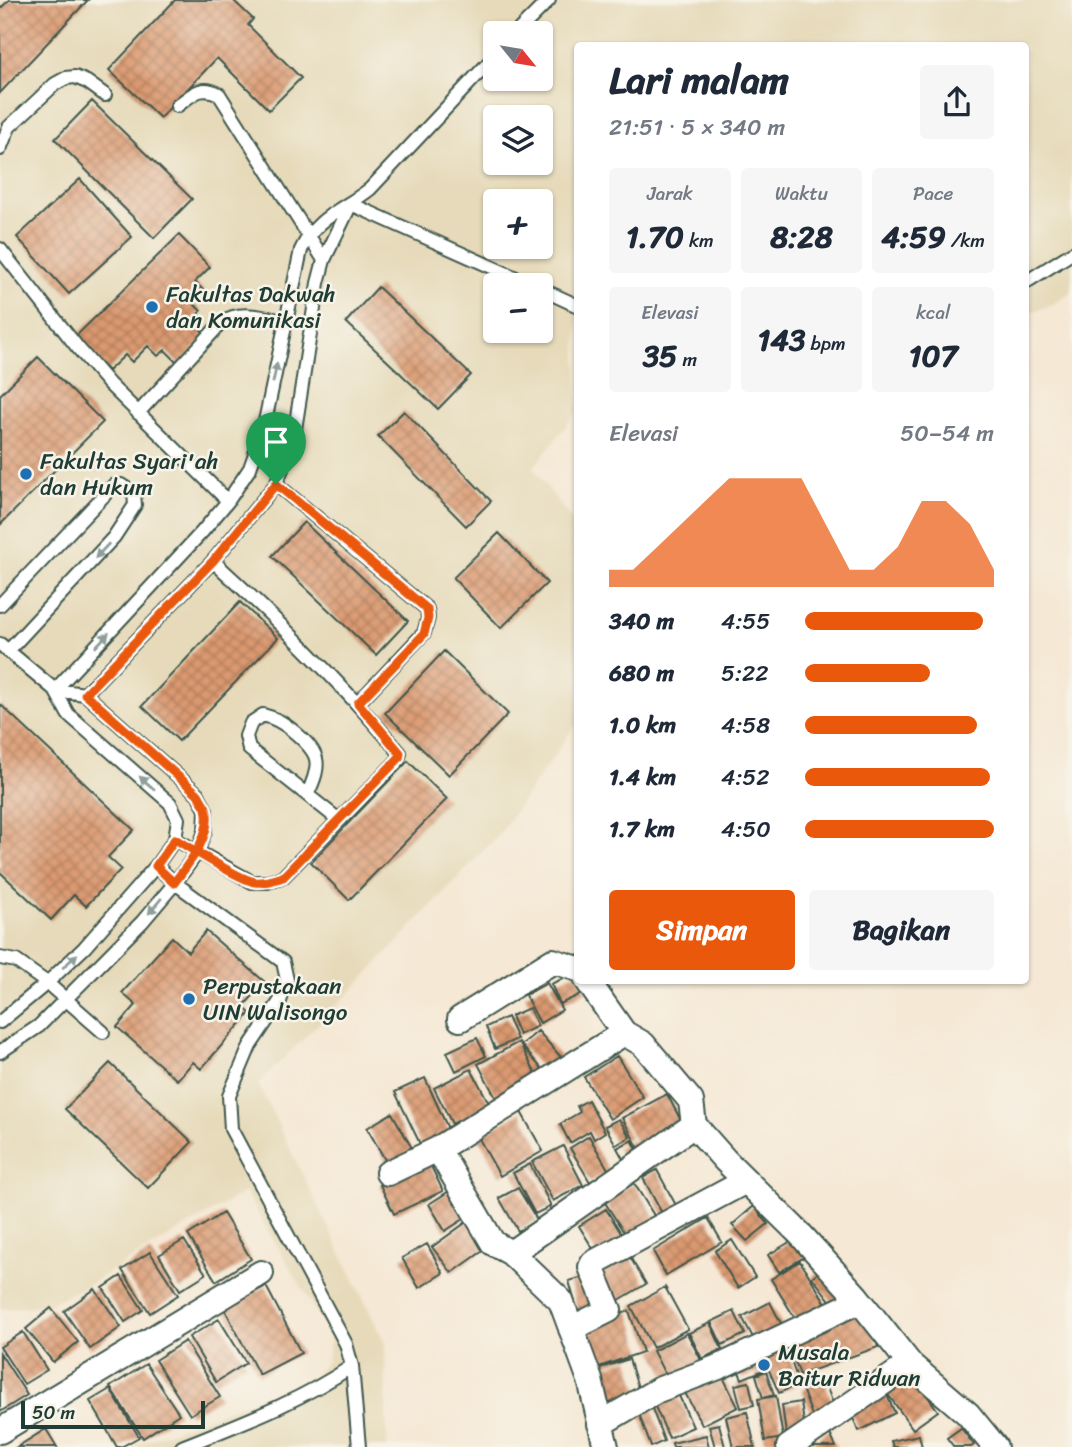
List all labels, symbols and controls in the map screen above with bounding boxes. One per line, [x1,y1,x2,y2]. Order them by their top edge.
north arrow [483,21,553,91]
map controls [483,21,553,343]
text: Lari malam [609,47,789,114]
button: share [920,65,994,139]
button: layers [483,105,553,175]
text: 21:51 · 5 × 340 m [609,107,785,148]
text: Jarak [647,177,693,210]
text: Waktu [775,177,828,210]
text: Pace [913,177,953,210]
button: + [483,189,553,259]
text: 1.70 [626,210,684,264]
text: 8:28 [770,210,833,264]
text: 4:59 [881,210,946,264]
text: km [684,224,714,257]
text: /km [946,224,985,257]
button: − [483,273,553,343]
place label: Fakultas Dakwah dan Komunikasi [166,274,336,341]
text: Elevasi [641,296,698,329]
text: kcal [916,296,950,329]
marker: Fakultas Dakwah dan Komunikasi [144,299,160,315]
text: 143 [757,313,806,367]
text: bpm [806,327,846,360]
text: 35 [643,329,677,383]
text: 107 [909,329,958,383]
text: m [677,343,697,376]
one-way arrow [269,362,280,384]
pin [246,412,306,484]
text: Elevasi [609,413,678,454]
text: 50–54 m [900,413,994,454]
icon: arrive [257,423,295,461]
place label: Fakultas Syari'ah dan Hukum [40,441,218,508]
marker: Fakultas Syari'ah dan Hukum [18,466,34,482]
one-way arrow [94,542,110,559]
text: 340 m [609,601,674,642]
text: 4:55 [721,601,770,642]
one-way arrow [93,632,109,649]
text: 680 m [609,653,674,694]
text: 5:22 [721,653,769,694]
text: 1.0 km [609,705,676,746]
text: 4:58 [721,705,770,746]
text: 1.4 km [609,757,676,798]
text: 4:52 [721,757,770,798]
one-way arrow [138,775,156,791]
text: 1.7 km [609,809,675,850]
text: 4:50 [721,809,771,850]
button: Simpan [609,890,795,970]
button: Bagikan [809,890,994,970]
one-way arrow [148,898,163,915]
one-way arrow [61,954,78,970]
place label: Perpustakaan UIN Walisongo [203,966,348,1033]
marker: Perpustakaan UIN Walisongo [181,991,197,1007]
place label: Musala Baitur Ridwan [778,1332,920,1399]
marker: Musala Baitur Ridwan [756,1357,772,1373]
text: 50 m [32,1396,75,1429]
scale bar [21,1398,205,1430]

